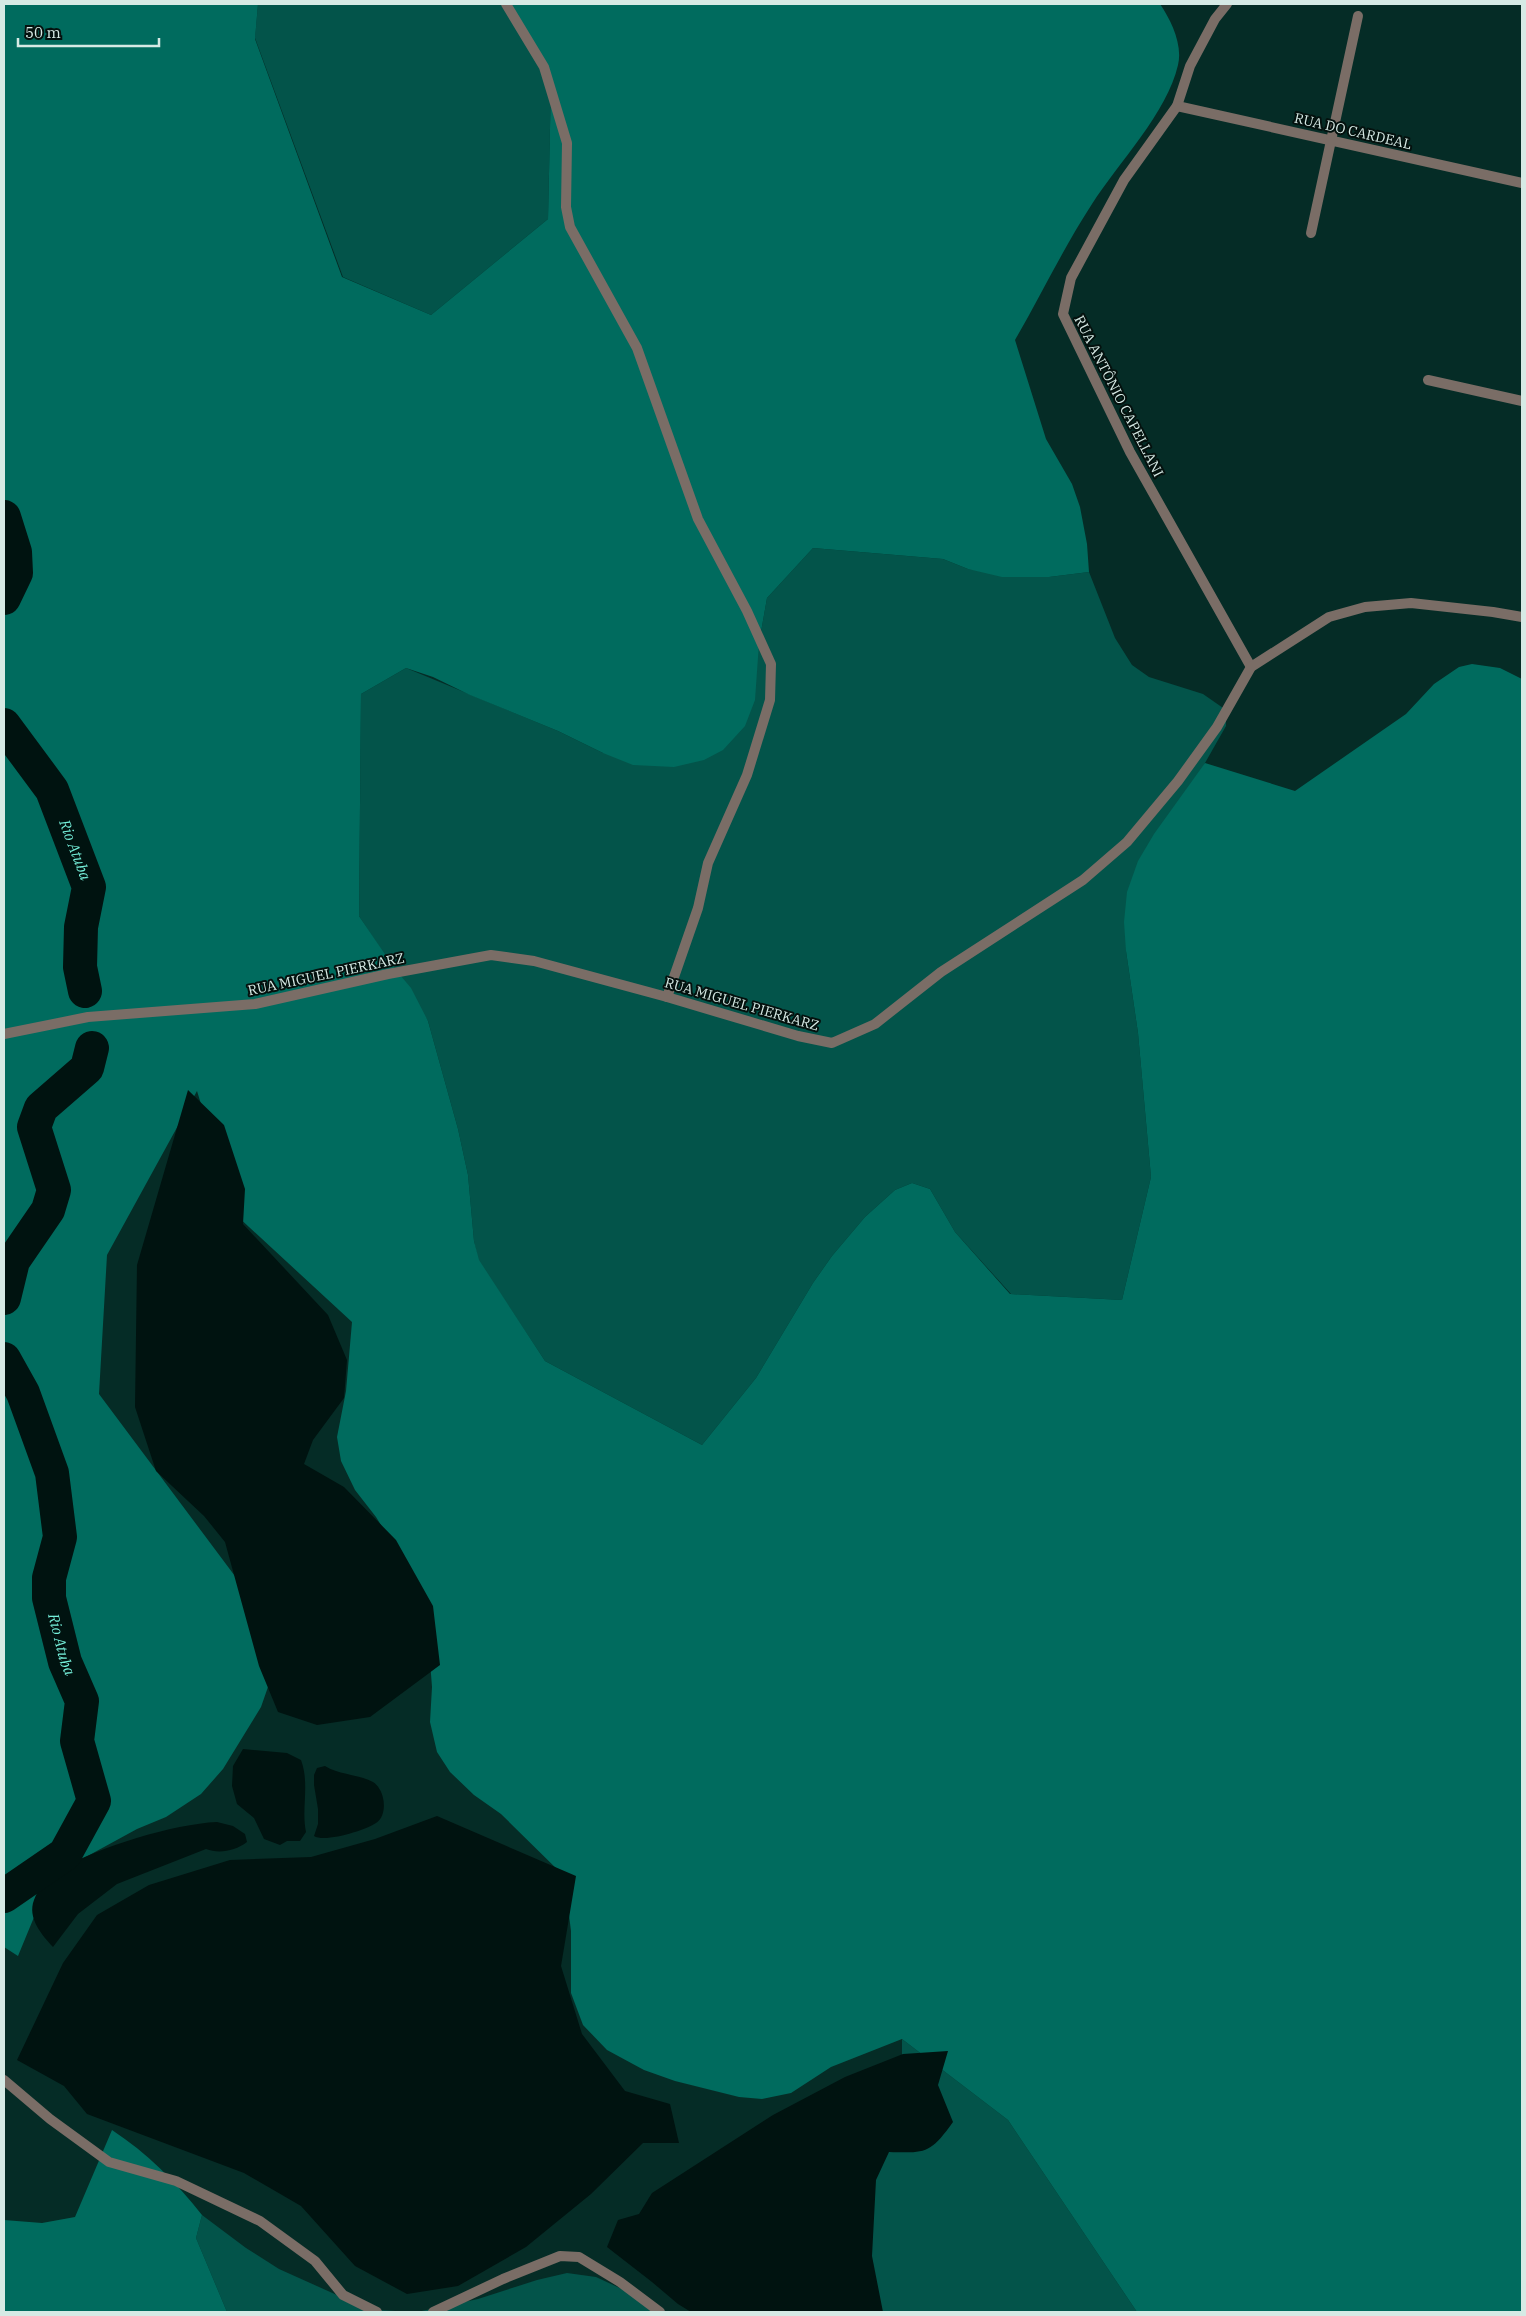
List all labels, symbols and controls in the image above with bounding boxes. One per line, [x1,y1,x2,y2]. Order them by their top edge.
scale bar [18,15,159,47]
text: 50 m [25,23,61,42]
street label: RUA DO CARDEAL [1293,109,1413,153]
street label: RUA ANTÔNIO CAPELLANI [1070,312,1169,480]
water label: Rio Atuba [55,816,96,884]
street label: RUA MIGUEL PIERKARZ [246,949,406,999]
street label: RUA MIGUEL PIERKARZ [663,973,821,1035]
water label: Rio Atuba [44,1610,80,1679]

